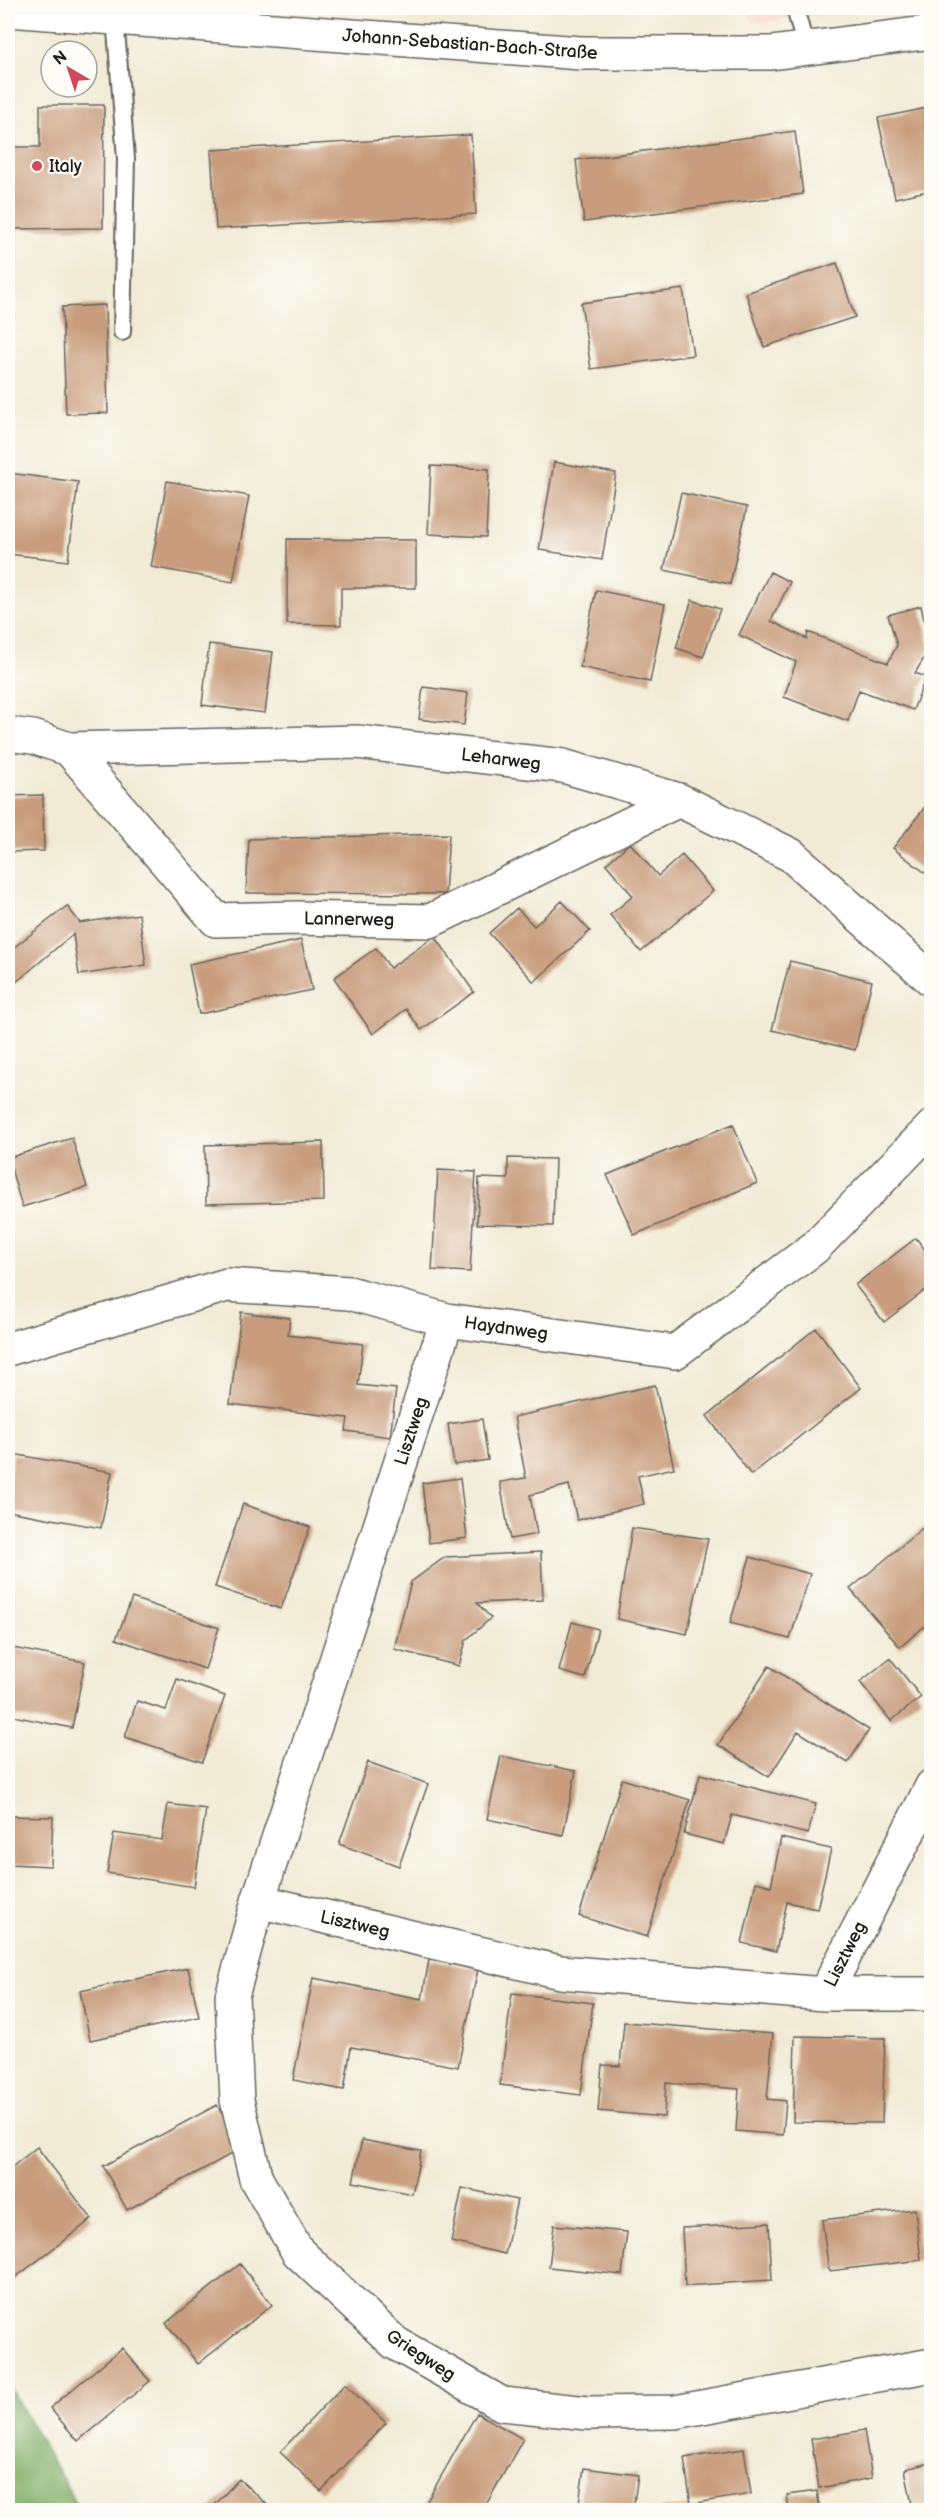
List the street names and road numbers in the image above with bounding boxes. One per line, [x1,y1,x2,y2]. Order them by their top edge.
street label: Johann-Sebastian-Bach-Straße [342,25,599,64]
street label: Leharweg [460,744,542,775]
street label: Lannerweg [304,908,394,931]
street label: Haydnweg [463,1312,549,1345]
street label: Lisztweg [391,1394,432,1468]
street label: Lisztweg [318,1906,392,1943]
street label: Lisztweg [820,1918,871,1990]
street label: Griegweg [382,2325,459,2386]

